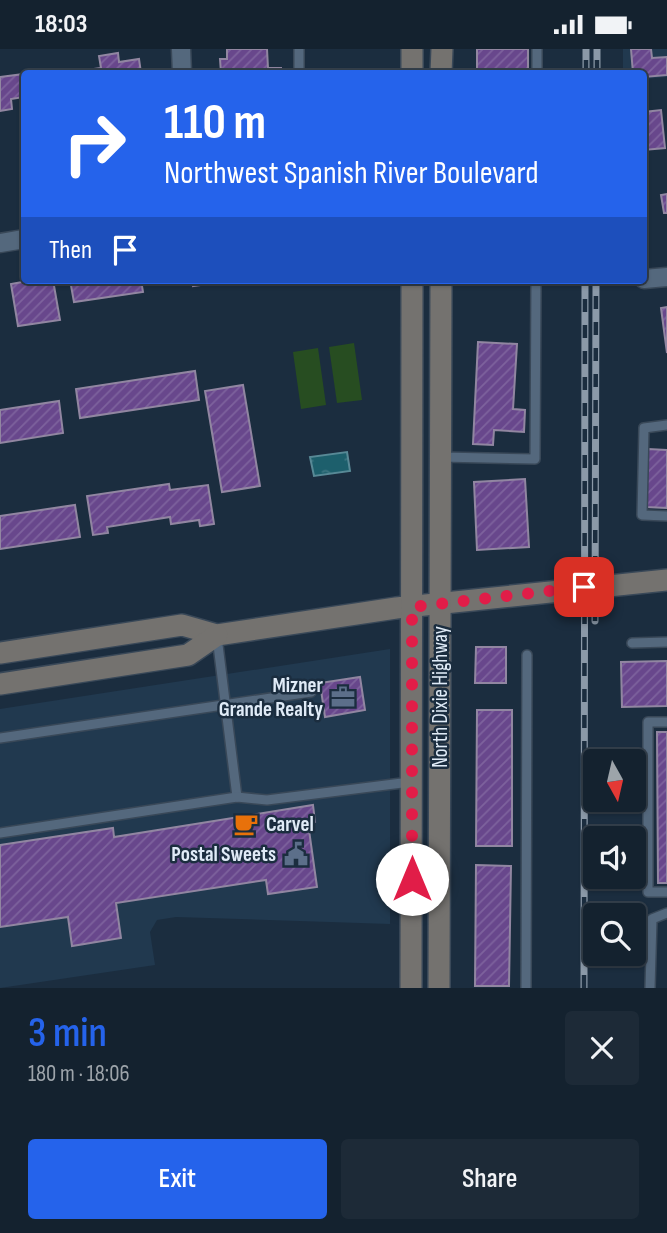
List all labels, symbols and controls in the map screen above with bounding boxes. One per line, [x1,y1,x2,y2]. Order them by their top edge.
text: 18:03 [35,9,87,40]
text: 110 m [164,94,266,153]
icon: right [49,98,140,189]
text: Northwest Spanish River Boulevard [164,154,539,193]
icon: arrive [106,231,144,269]
text: Then [49,235,92,266]
pin [554,557,614,617]
icon: arrive [565,568,603,606]
street label: North Dixie Highway [428,626,453,768]
place label: Mizner Grande Realty [219,673,324,722]
office icon: Mizner Grande Realty [329,683,357,711]
north arrow [583,749,646,812]
map controls [583,749,646,966]
cafe icon: Carvel [232,810,260,838]
place label: Carvel [266,812,314,837]
button: sound [583,826,646,889]
public building icon: Postal Sweets [282,840,310,868]
place label: Postal Sweets [171,842,276,867]
position arrow [375,842,449,916]
button: search [583,903,646,966]
text: 3 min [28,1008,107,1059]
button: close [565,1011,639,1085]
text: 180 m · 18:06 [28,1060,129,1088]
button: Exit [28,1139,327,1219]
button: Share [341,1139,639,1219]

